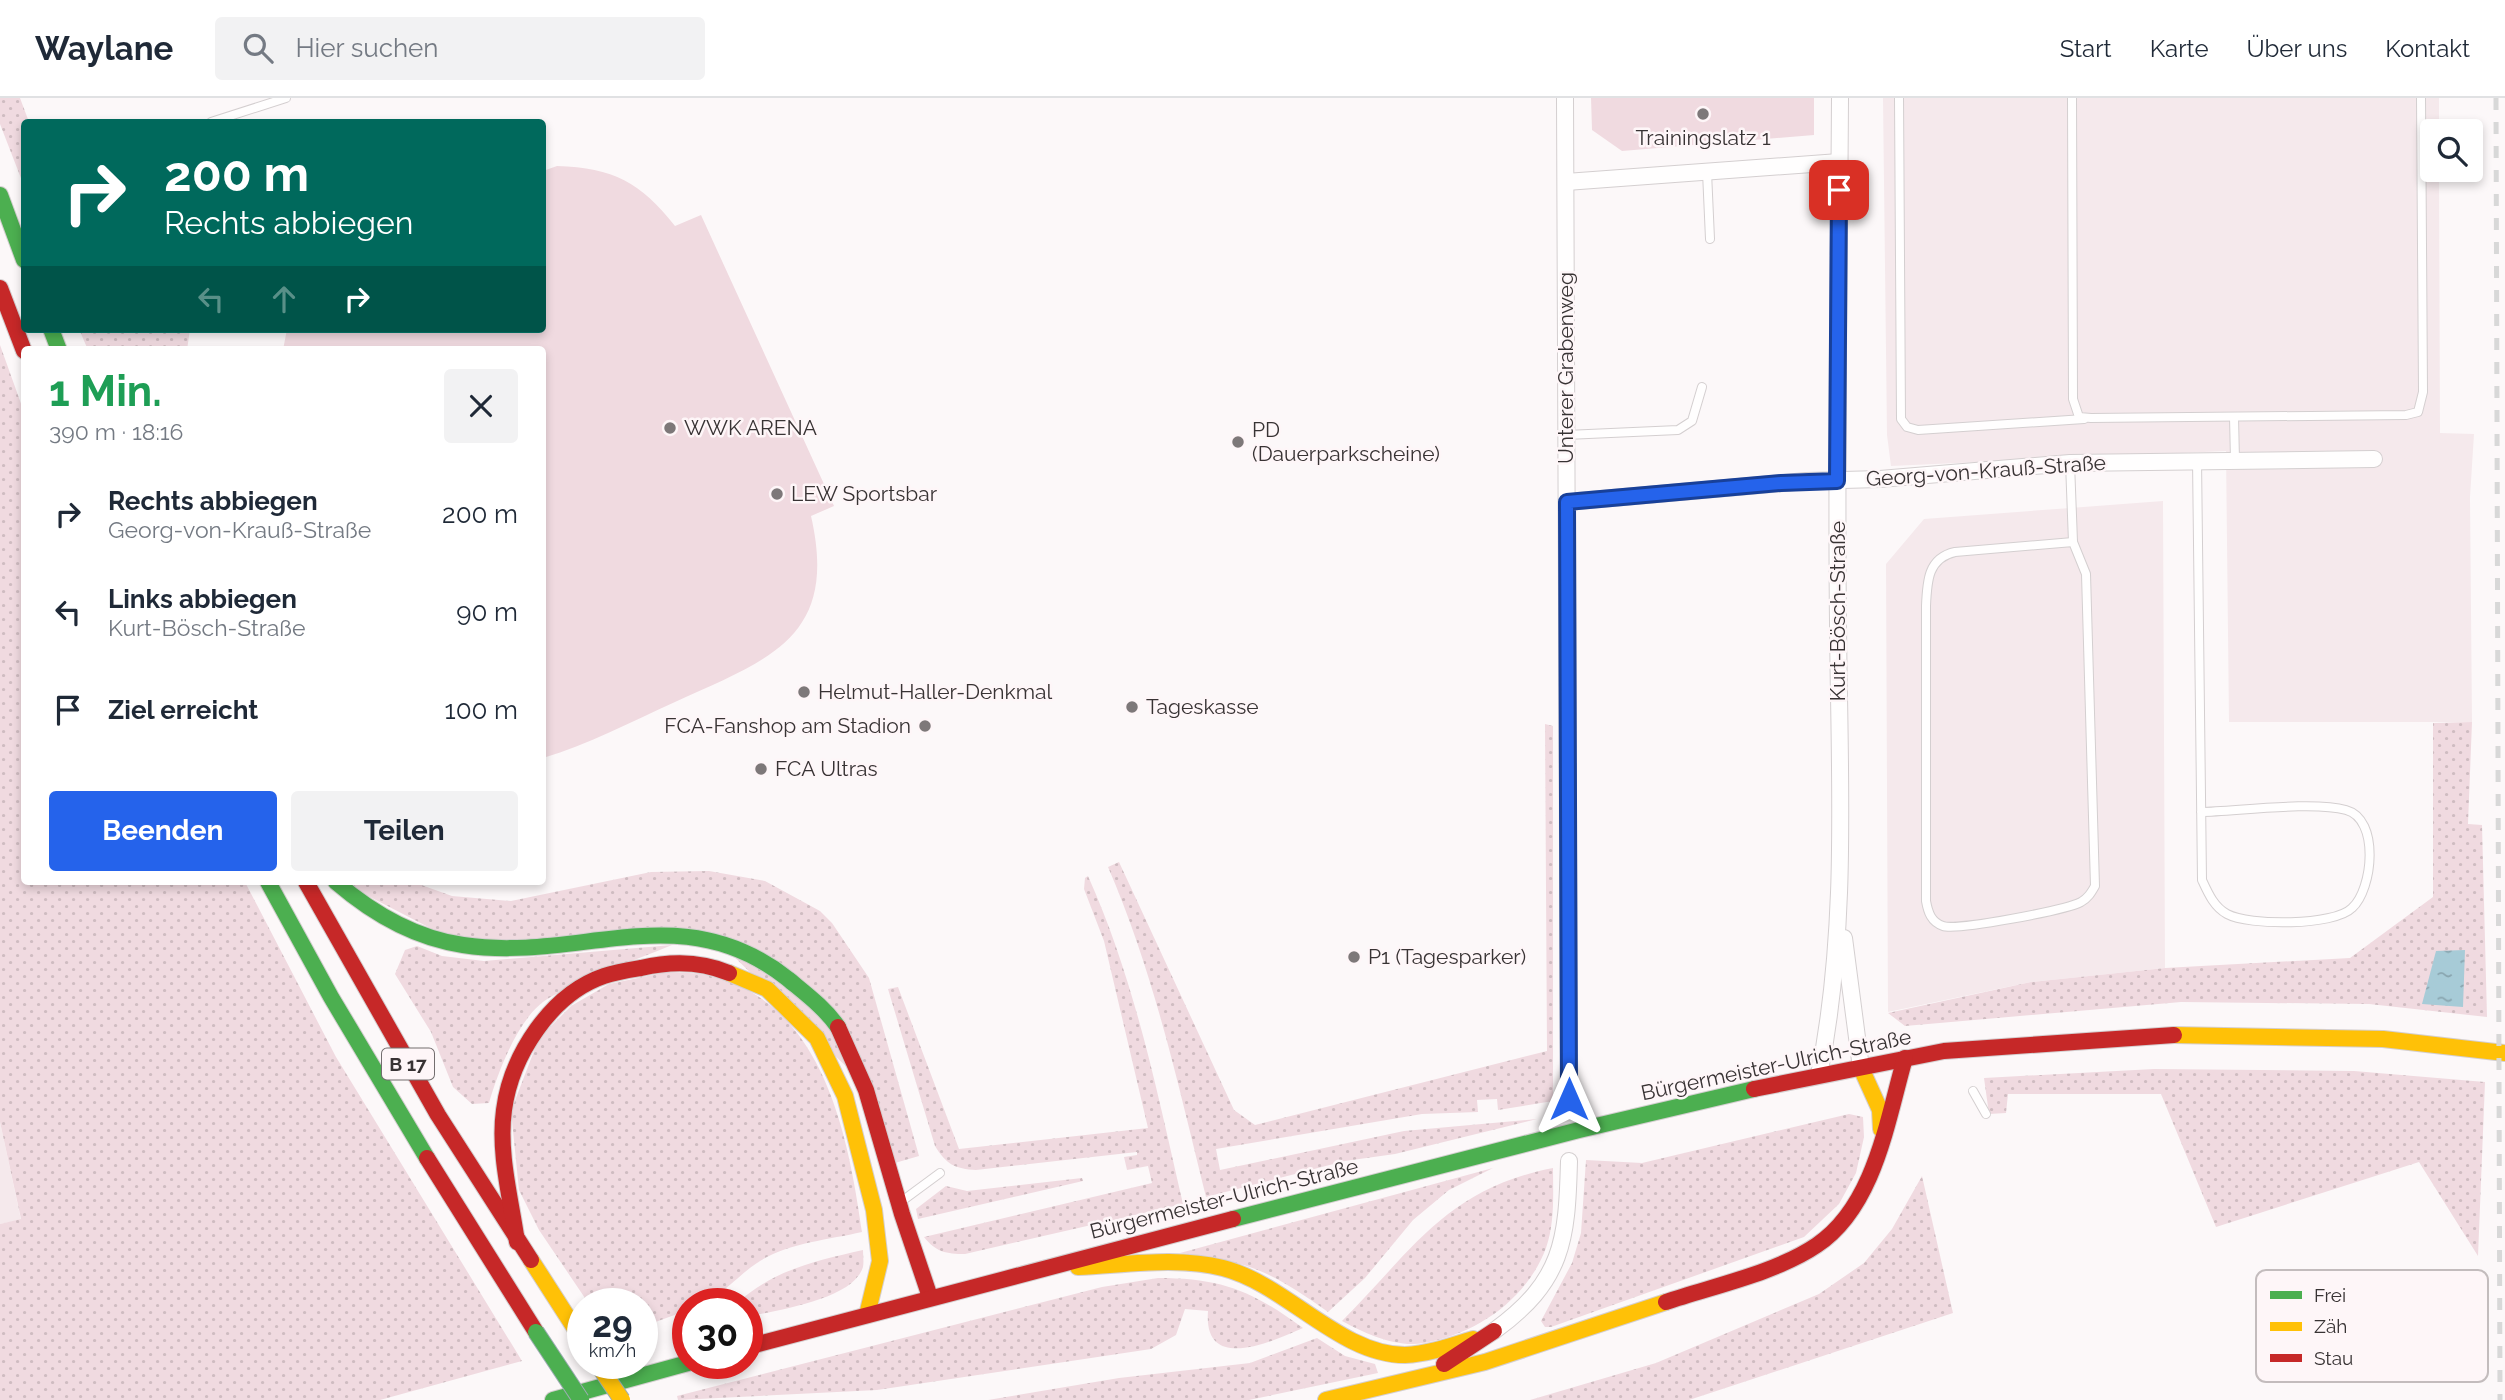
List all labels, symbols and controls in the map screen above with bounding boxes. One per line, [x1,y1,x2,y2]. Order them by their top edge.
search box [215,17,705,80]
text: Waylane [35,29,173,68]
icon: search [239,29,277,67]
text: Hier suchen [295,33,439,63]
text: Start [2060,34,2112,63]
text: Karte [2150,34,2209,63]
text: Über uns [2247,34,2347,63]
text: Kontakt [2385,34,2470,63]
marker: Trainingslatz 1 [1695,106,1711,122]
map controls [2420,119,2483,182]
button: search [2420,119,2483,182]
place label: Trainingslatz 1 [1635,125,1771,150]
text: 200 m [164,145,309,202]
icon: right [49,147,140,238]
pin [1809,160,1869,220]
icon: arrive [1820,171,1858,209]
text: Rechts abbiegen [164,204,413,241]
street label: Unterer Grabenweg [1553,272,1578,464]
icon: left [192,280,230,318]
icon: ahead [265,280,303,318]
icon: right [338,280,376,318]
text: 1 Min. [49,367,162,416]
button: close [444,369,518,443]
place label: WWK ARENA [684,415,817,440]
place label: PD (Dauerparkscheine) [1252,417,1440,466]
text: 390 m · 18:16 [49,418,183,445]
marker: WWK ARENA [662,420,678,436]
marker: PD (Dauerparkscheine) [1230,434,1246,450]
street label: Georg-von-Krauß-Straße [1865,450,2107,491]
place label: LEW Sportsbar [791,481,938,506]
text: Rechts abbiegen [108,486,318,516]
marker: LEW Sportsbar [769,486,785,502]
icon: right [49,495,87,533]
text: 200 m [442,499,518,529]
text: Georg-von-Krauß-Straße [108,516,371,543]
street label: Kurt-Bösch-Straße [1825,521,1850,701]
text: Links abbiegen [108,584,297,614]
icon: left [49,593,87,631]
text: 90 m [456,597,518,627]
text: Kurt-Bösch-Straße [108,614,306,641]
place label: Helmut-Haller-Denkmal [818,679,1052,704]
marker: Helmut-Haller-Denkmal [796,684,812,700]
icon: arrive [49,691,87,729]
place label: Tageskasse [1146,694,1259,719]
text: Ziel erreicht [108,695,258,725]
text: 100 m [445,695,518,725]
marker: Tageskasse [1124,699,1140,715]
place label: FCA-Fanshop am Stadion [664,713,911,738]
marker: FCA-Fanshop am Stadion [917,718,933,734]
place label: FCA Ultras [775,756,878,781]
marker: FCA Ultras [753,761,769,777]
button: Beenden [49,791,277,871]
button: Teilen [291,791,518,871]
place label: P1 (Tagesparker) [1368,944,1526,969]
marker: P1 (Tagesparker) [1346,949,1362,965]
street label: Bürgermeister-Ulrich-Straße [1639,1024,1913,1105]
road number: B 17 [382,1048,434,1080]
position arrow [1532,1062,1606,1136]
street label: Bürgermeister-Ulrich-Straße [1087,1153,1361,1244]
legend [2256,1270,2488,1382]
text: Frei [2314,1284,2346,1306]
speed limit sign: 30 [672,1288,763,1379]
text: 29 [592,1304,633,1345]
text: Zäh [2314,1315,2347,1337]
text: km/h [589,1340,636,1361]
text: Stau [2314,1347,2353,1369]

